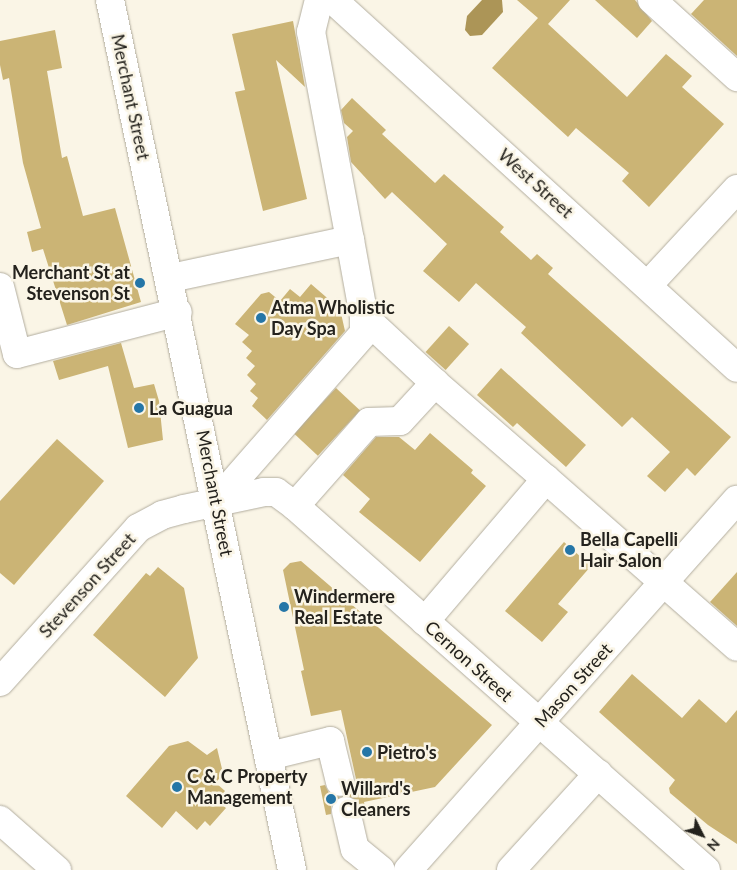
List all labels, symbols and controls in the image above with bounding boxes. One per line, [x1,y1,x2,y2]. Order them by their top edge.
street label: Merchant Street [107,32,155,162]
street label: West Street [494,144,578,222]
place label: Merchant St at Stevenson St [12,262,130,304]
marker: Merchant St at Stevenson St [134,277,146,289]
place label: Atma Wholistic Day Spa [271,297,395,340]
marker: Atma Wholistic Day Spa [255,312,267,324]
place label: La Guagua [149,397,233,419]
marker: La Guagua [133,402,145,414]
street label: Merchant Street [192,428,238,558]
street label: Stevenson Street [34,528,140,642]
place label: Bella Capelli Hair Salon [580,529,678,572]
marker: Bella Capelli Hair Salon [564,544,576,556]
place label: Windermere Real Estate [294,586,395,628]
marker: Windermere Real Estate [278,601,290,613]
street label: Cernon Street [421,616,517,706]
street label: Mason Street [530,639,616,731]
place label: Pietro's [377,741,437,763]
marker: Pietro's [361,746,373,758]
place label: C & C Property Management [187,766,307,809]
place label: Willard's Cleaners [341,778,411,821]
marker: C & C Property Management [171,781,183,793]
marker: Willard's Cleaners [325,793,337,805]
north arrow [677,810,727,860]
text: N [704,836,724,855]

